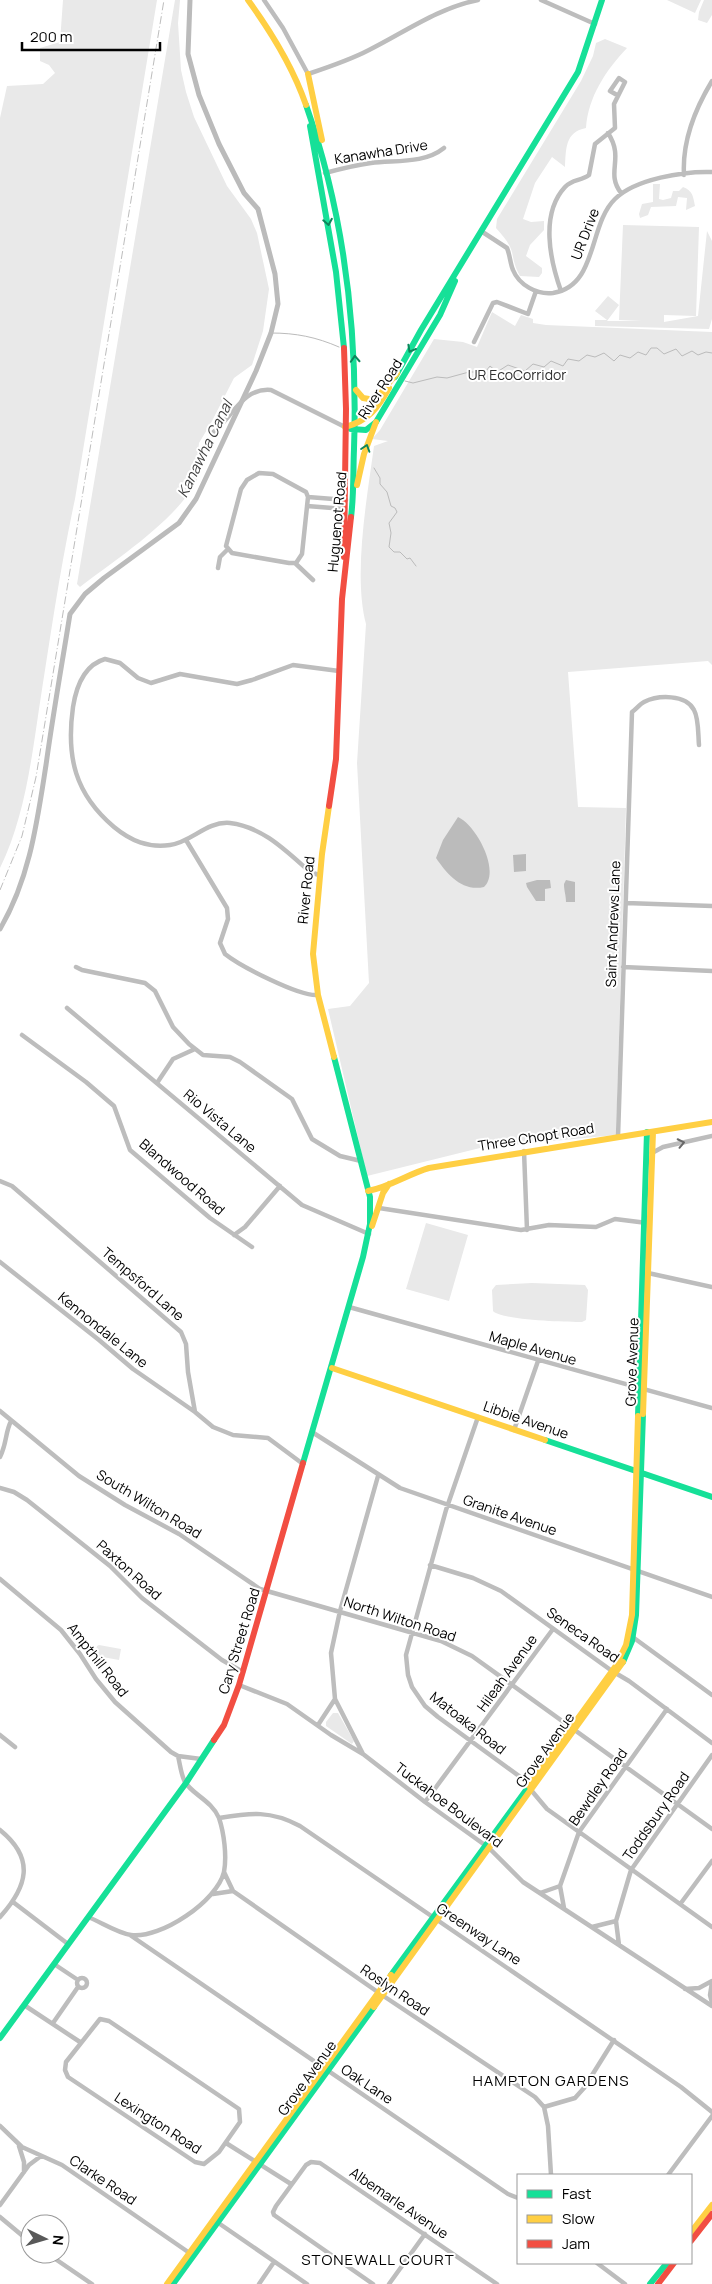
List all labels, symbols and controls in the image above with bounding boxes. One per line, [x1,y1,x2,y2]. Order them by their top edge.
scale bar [22,20,160,52]
text: 200 m [30,26,73,47]
street label: Kanawha Drive [333,135,429,168]
street label: UR Drive [566,205,603,263]
one-way arrow [323,218,333,226]
one-way arrow [407,343,417,352]
one-way arrow [349,355,360,363]
street label: River Road [353,355,406,422]
park label: UR EcoCorridor [468,365,566,384]
water label: Kanawha Canal [172,394,238,501]
one-way arrow [360,444,370,453]
street label: Huguenot Road [323,471,350,573]
street label: River Road [292,855,319,925]
street label: Saint Andrews Lane [601,860,624,988]
street label: Rio Vista Lane [180,1085,261,1157]
street label: Three Chopt Road [477,1118,595,1155]
street label: Blandwood Road [136,1134,229,1219]
one-way arrow [677,1138,686,1149]
street label: Tempsford Lane [98,1243,188,1325]
street label: Kennondale Lane [54,1287,152,1372]
street label: Grove Avenue [620,1317,643,1407]
street label: Maple Avenue [487,1326,579,1369]
street label: Libbie Avenue [481,1396,571,1443]
street label: South Wilton Road [93,1465,205,1542]
street label: Granite Avenue [461,1490,560,1540]
street label: Paxton Road [93,1535,166,1604]
street label: Cary Street Road [213,1585,264,1696]
street label: North Wilton Road [342,1591,459,1646]
street label: Seneca Road [543,1603,623,1667]
street label: Ampthill Road [64,1619,133,1701]
street label: Hileah Avenue [472,1630,541,1715]
street label: Matoaka Road [426,1687,510,1758]
street label: Grove Avenue [511,1708,578,1791]
street label: Bewdley Road [564,1744,631,1829]
street label: Tuckahoe Boulevard [392,1758,507,1851]
street label: Toddsbury Road [618,1768,693,1864]
street label: Greenway Lane [433,1898,525,1969]
street label: Roslyn Road [357,1960,433,2020]
street label: Grove Avenue [273,2036,340,2119]
street label: Oak Lane [337,2059,397,2108]
district label: HAMPTON GARDENS [473,2070,629,2091]
street label: Lexington Road [111,2087,205,2158]
street label: Clarke Road [66,2150,141,2209]
street label: Albemarle Avenue [346,2162,452,2243]
legend [517,2174,692,2264]
text: Fast [562,2183,591,2204]
text: Slow [562,2208,595,2229]
north arrow [20,2214,70,2264]
text: Jam [562,2233,590,2254]
text: N [49,2234,68,2246]
district label: STONEWALL COURT [301,2249,455,2270]

